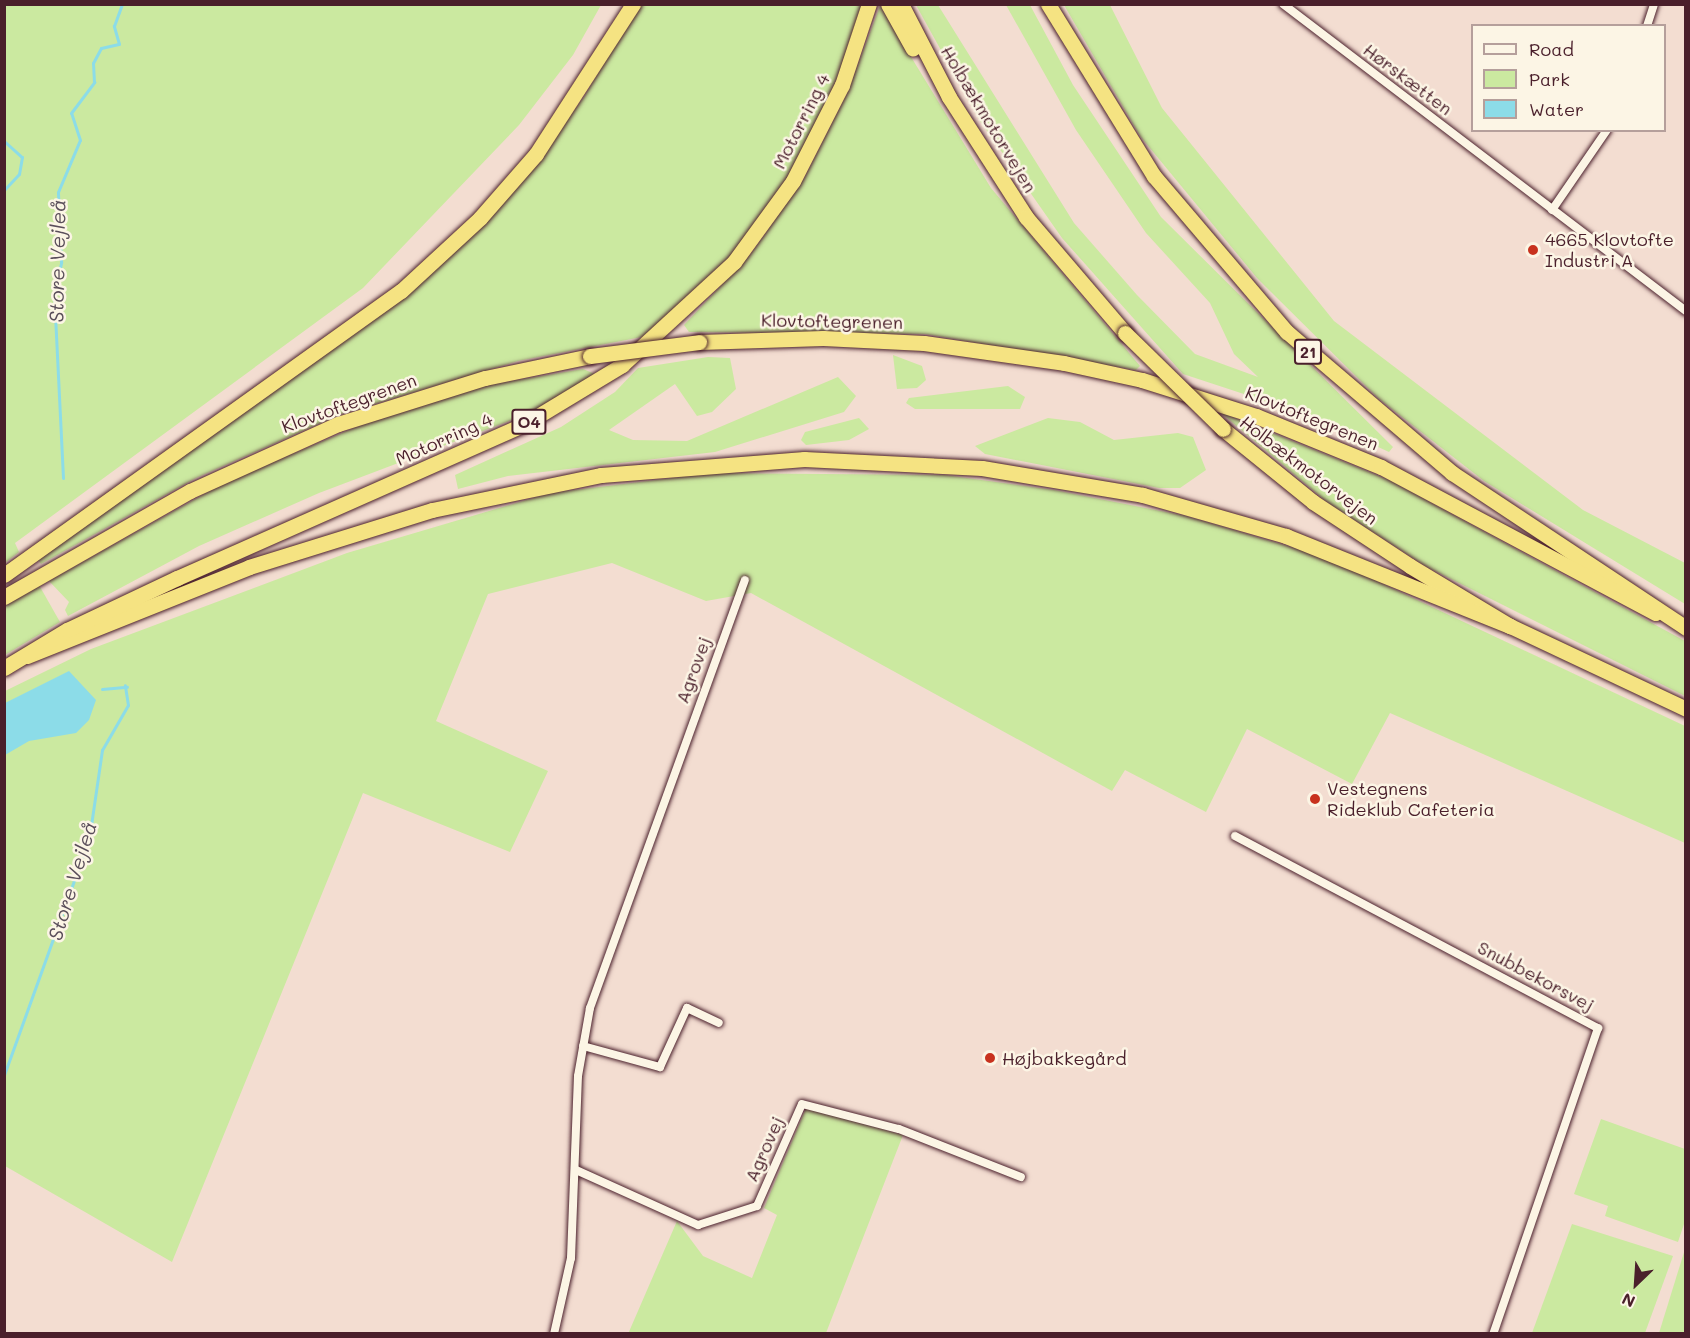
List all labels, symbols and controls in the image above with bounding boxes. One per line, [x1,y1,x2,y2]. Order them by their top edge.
legend [1471,24,1666,132]
text: Road [1529,37,1574,61]
street label: Hørskætten [1359,39,1457,119]
street label: Holbækmotorvejen [937,42,1041,196]
text: Park [1529,67,1570,91]
street label: Motorring 4 [768,70,834,172]
text: Water [1529,97,1584,121]
water label: Store Vejleå [44,199,70,323]
place label: 4665 Klovtofte Industri A [1545,229,1674,272]
marker: 4665 Klovtofte Industri A [1526,243,1540,257]
street label: Klovtoftegrenen [761,309,903,333]
road number: 21 [1293,339,1323,365]
street label: Klovtoftegrenen [279,369,419,437]
street label: Klovtoftegrenen [1242,381,1382,455]
street label: Motorring 4 [392,408,496,470]
road number: O4 [511,409,547,435]
street label: Holbækmotorvejen [1236,411,1382,529]
street label: Agrovej [671,634,715,706]
place label: Vestegnens Rideklub Cafeteria [1327,778,1495,820]
marker: Vestegnens Rideklub Cafeteria [1308,792,1322,806]
water label: Store Vejleå [43,819,101,943]
street label: Snubbekorsvej [1474,936,1598,1016]
place label: Højbakkegård [1002,1047,1127,1069]
marker: Højbakkegård [983,1051,997,1065]
street label: Agrovej [740,1113,788,1185]
north arrow [1606,1254,1666,1314]
text: N [1618,1289,1638,1313]

